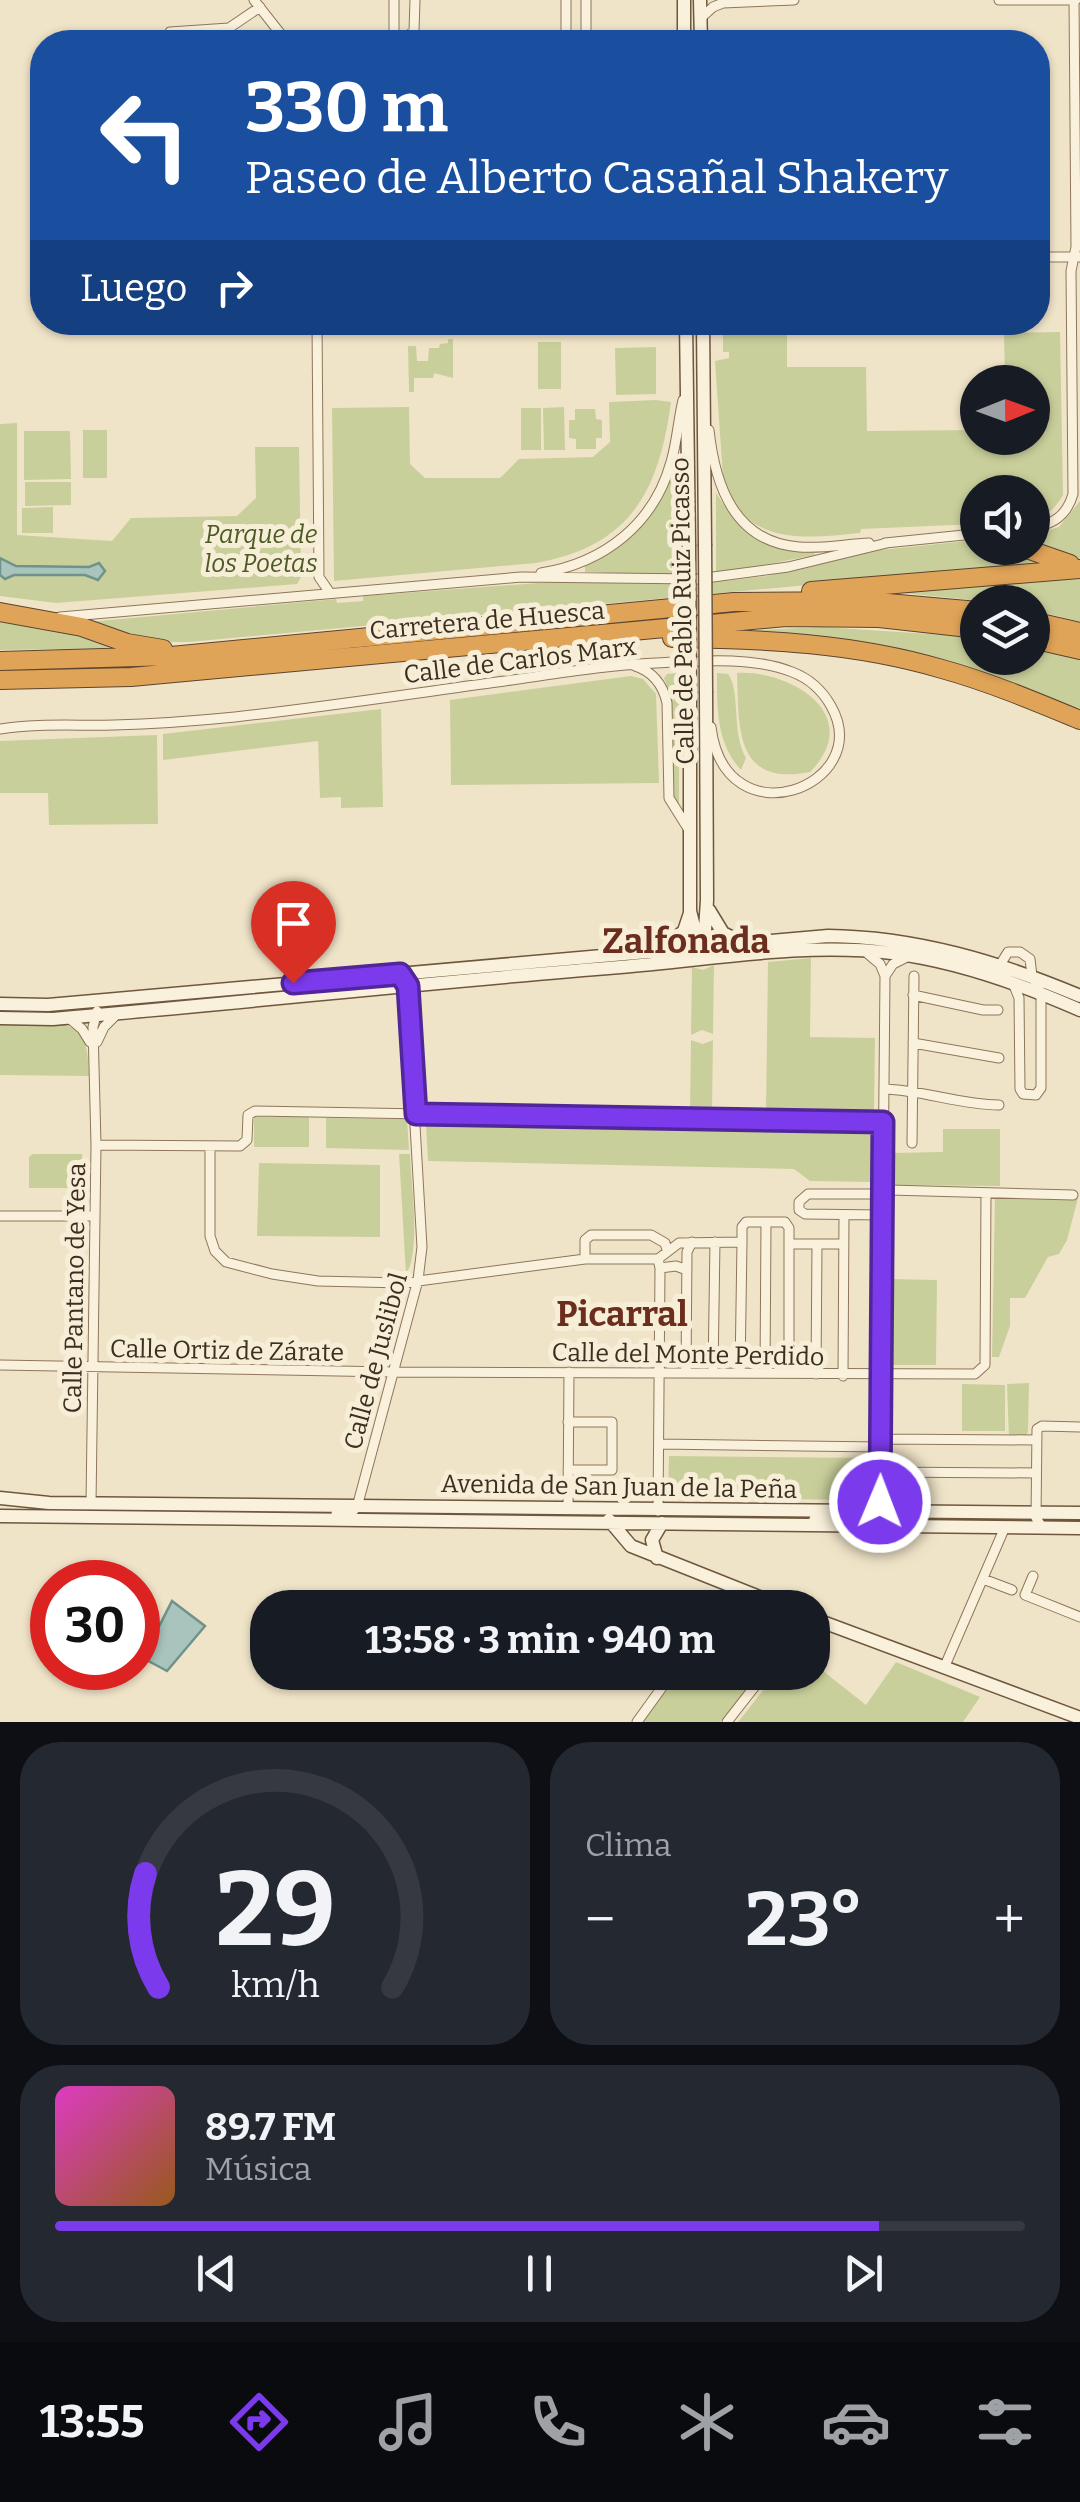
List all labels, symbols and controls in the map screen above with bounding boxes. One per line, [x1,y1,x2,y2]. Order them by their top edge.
text: 330 m [245,66,448,150]
icon: left [80,70,210,200]
text: Paseo de Alberto Casañal Shakery [245,151,948,205]
icon: right [207,260,262,315]
text: Luego [80,265,187,311]
north arrow [960,365,1050,455]
map controls [960,365,1050,675]
street label: Calle de Pablo Ruiz Picasso [665,457,701,765]
button: sound [960,475,1050,565]
park label: Parque de los Poetas [204,520,318,579]
button: layers [960,585,1050,675]
street label: Carretera de Huesca [368,596,606,646]
street label: Calle de Carlos Marx [402,632,638,690]
pin [251,881,336,984]
icon: arrive [266,896,321,951]
district label: Zalfonada [602,920,770,962]
street label: Calle Pantano de Yesa [58,1162,92,1414]
street label: Calle de Juslibol [338,1269,414,1453]
district label: Picarral [556,1293,688,1335]
street label: Calle Ortiz de Zárate [110,1334,344,1368]
street label: Calle del Monte Perdido [551,1338,825,1372]
position arrow [828,1450,932,1554]
street label: Avenida de San Juan de la Peña [441,1469,798,1505]
speed limit sign: 30 [30,1560,160,1690]
text: 13:58 · 3 min · 940 m [365,1617,715,1663]
text: Clima [585,1826,672,1864]
text: 29 [215,1848,335,1973]
text: 23° [745,1875,864,1965]
text: − [585,1887,615,1953]
text: + [994,1887,1025,1953]
text: km/h [231,1964,319,2006]
text: 89.7 FM [205,2104,336,2150]
text: Música [205,2150,312,2188]
icon: previous [189,2246,244,2301]
icon: pause [512,2246,567,2301]
icon: next [836,2246,891,2301]
icon: directions [224,2387,294,2457]
icon: music [373,2387,443,2457]
icon: phone [523,2387,593,2457]
icon: climate [672,2387,742,2457]
icon: car [821,2387,891,2457]
icon: filters [970,2387,1040,2457]
text: 13:55 [40,2395,145,2449]

